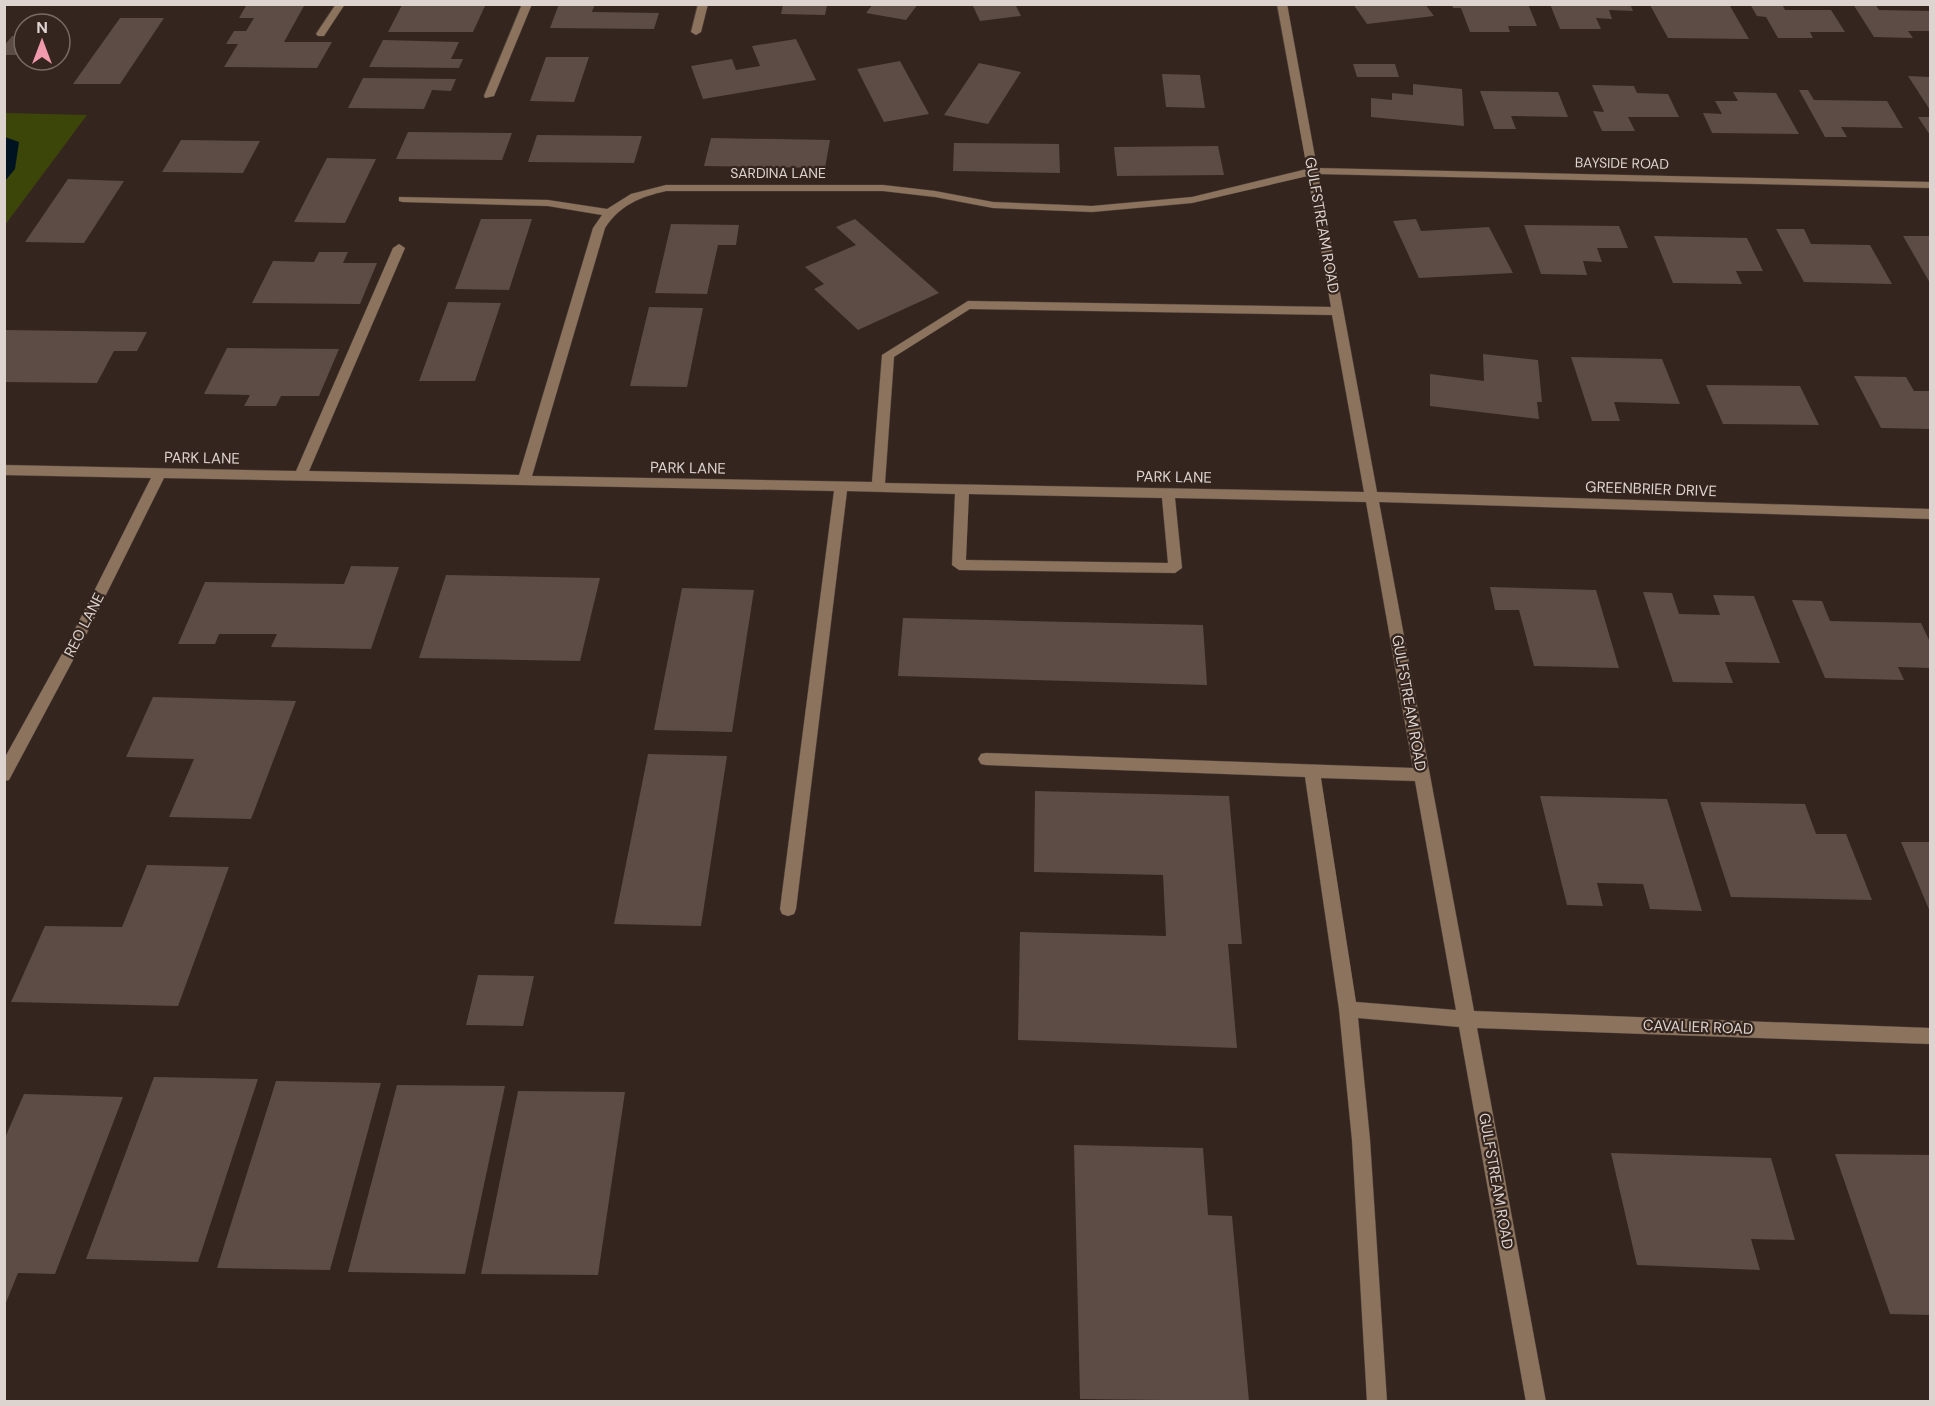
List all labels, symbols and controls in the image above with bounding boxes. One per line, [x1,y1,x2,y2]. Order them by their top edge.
north arrow [12,12,72,72]
text: N [36,17,48,38]
street label: BAYSIDE ROAD [1575,153,1669,173]
street label: GULFSTREAM ROAD [1300,155,1344,295]
street label: SARDINA LANE [730,164,826,182]
street label: PARK LANE [164,447,240,469]
street label: PARK LANE [650,457,726,479]
street label: PARK LANE [1136,466,1212,488]
street label: GREENBRIER DRIVE [1585,477,1717,501]
street label: REO LANE [59,589,109,661]
street label: GULFSTREAM ROAD [1387,633,1431,773]
street label: CAVALIER ROAD [1642,1015,1754,1039]
street label: GULFSTREAM ROAD [1474,1111,1518,1251]

